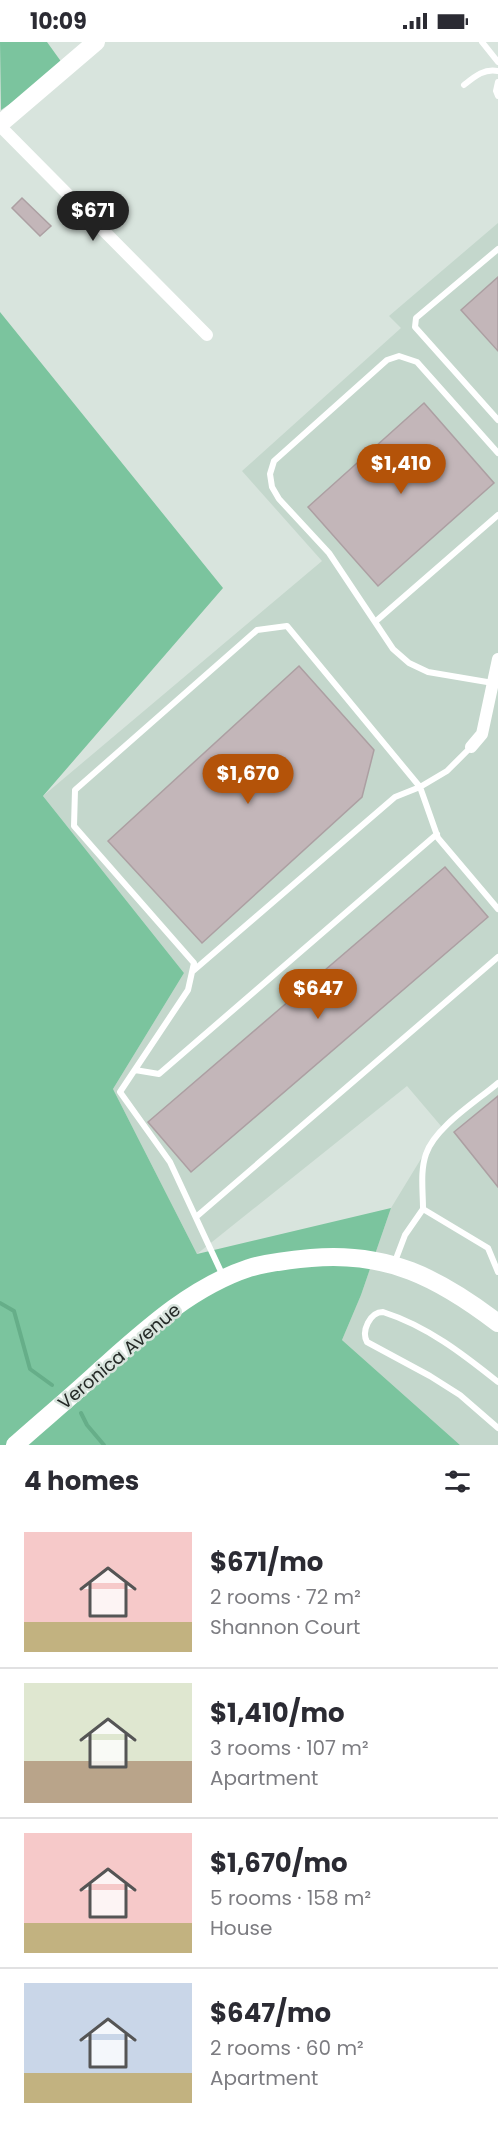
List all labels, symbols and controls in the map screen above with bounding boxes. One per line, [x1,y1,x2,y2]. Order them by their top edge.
text: 10:09 [30,6,87,37]
pin: $671 [57,191,129,242]
text: $671 [71,196,115,224]
pin: $1,410 [352,444,450,495]
text: $1,410 [371,449,431,477]
pin: $1,670 [199,754,297,805]
text: $1,670 [217,759,279,787]
pin: $647 [282,969,354,1020]
text: $647 [293,974,343,1002]
street label: Veronica Avenue [52,1297,186,1415]
text: 4 homes [24,1463,139,1499]
icon: filters [441,1465,474,1498]
text: $671/mo [210,1544,323,1580]
icon: home [72,1556,144,1628]
text: 2 rooms · 72 m² [210,1583,361,1611]
text: Shannon Court [210,1613,360,1641]
text: $1,410/mo [210,1695,345,1731]
icon: home [72,1707,144,1779]
text: 3 rooms · 107 m² [210,1734,369,1762]
text: Apartment [210,1764,318,1792]
text: $1,670/mo [210,1845,348,1881]
icon: home [72,1857,144,1929]
text: 5 rooms · 158 m² [210,1884,371,1912]
text: House [210,1914,272,1942]
text: $647/mo [210,1995,331,2031]
icon: home [72,2007,144,2079]
text: 2 rooms · 60 m² [210,2034,364,2062]
text: Apartment [210,2064,318,2092]

